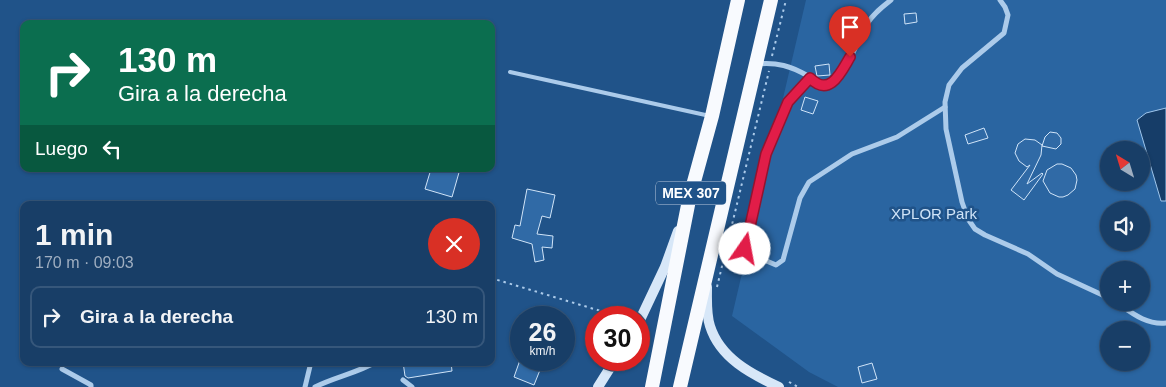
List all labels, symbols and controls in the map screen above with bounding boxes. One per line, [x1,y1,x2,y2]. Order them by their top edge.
pin [829,6,871,57]
icon: arrive [836,13,864,41]
icon: right [35,40,100,105]
text: 130 m [118,40,217,79]
text: Gira a la derecha [118,81,287,106]
icon: left [98,135,126,163]
text: Luego [35,138,88,159]
north arrow [1100,141,1150,191]
map controls [1100,141,1150,371]
road number: MEX 307 [656,182,726,204]
button: sound [1100,201,1150,251]
park label: XPLOR Park [891,205,977,222]
text: 1 min [35,218,113,251]
button: close [428,218,480,270]
position arrow [718,222,770,274]
text: 170 m · 09:03 [35,254,134,271]
button: + [1100,261,1150,311]
icon: right [37,303,65,331]
text: Gira a la derecha [80,306,233,327]
text: 130 m [425,306,478,327]
speed limit sign: 30 [585,306,650,371]
text: 26 [529,318,556,346]
button: − [1100,321,1150,371]
text: km/h [529,344,556,358]

